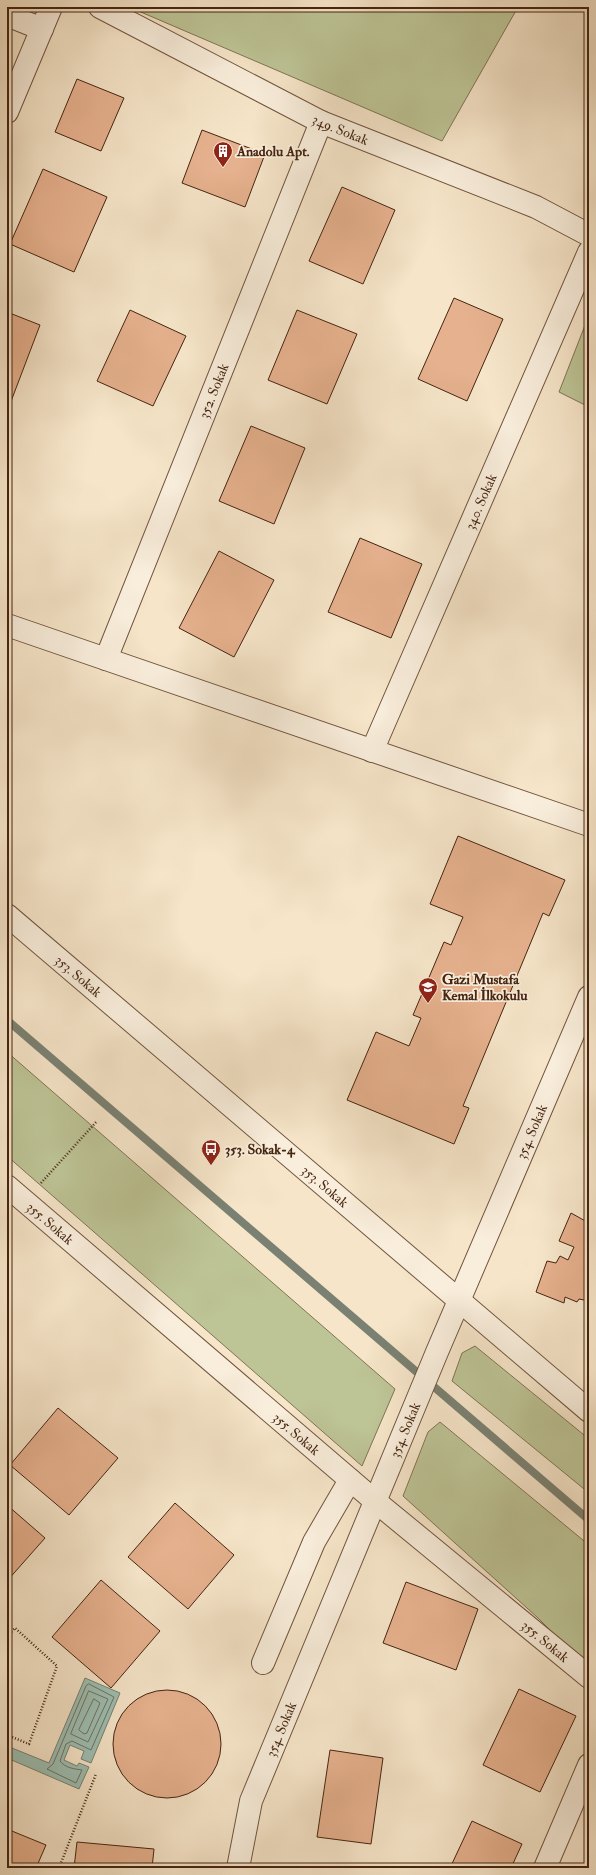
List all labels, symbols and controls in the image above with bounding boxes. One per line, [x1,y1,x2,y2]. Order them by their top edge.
street label: 349. Sokak [309,111,371,149]
building icon: Anadolu Apt. [212,140,234,168]
place label: Anadolu Apt. [236,143,310,161]
street label: 352. Sokak [195,361,233,421]
street label: 340. Sokak [461,471,501,532]
street label: 353. Sokak [51,952,105,1001]
place label: Gazi Mustafa Kemal İlkokulu [442,971,528,1004]
school or university icon: Gazi Mustafa Kemal İlkokulu [417,976,439,1004]
street label: 354. Sokak [513,1101,551,1162]
bus stop icon: 353. Sokak-4 [200,1138,222,1166]
place label: 353. Sokak-4 [225,1141,296,1158]
street label: 353. Sokak [298,1162,352,1211]
street label: 355. Sokak [23,1199,77,1249]
street label: 354. Sokak [386,1400,424,1460]
street label: 355. Sokak [269,1409,323,1459]
street label: 355. Sokak [518,1617,573,1666]
street label: 354. Sokak [262,1699,300,1760]

